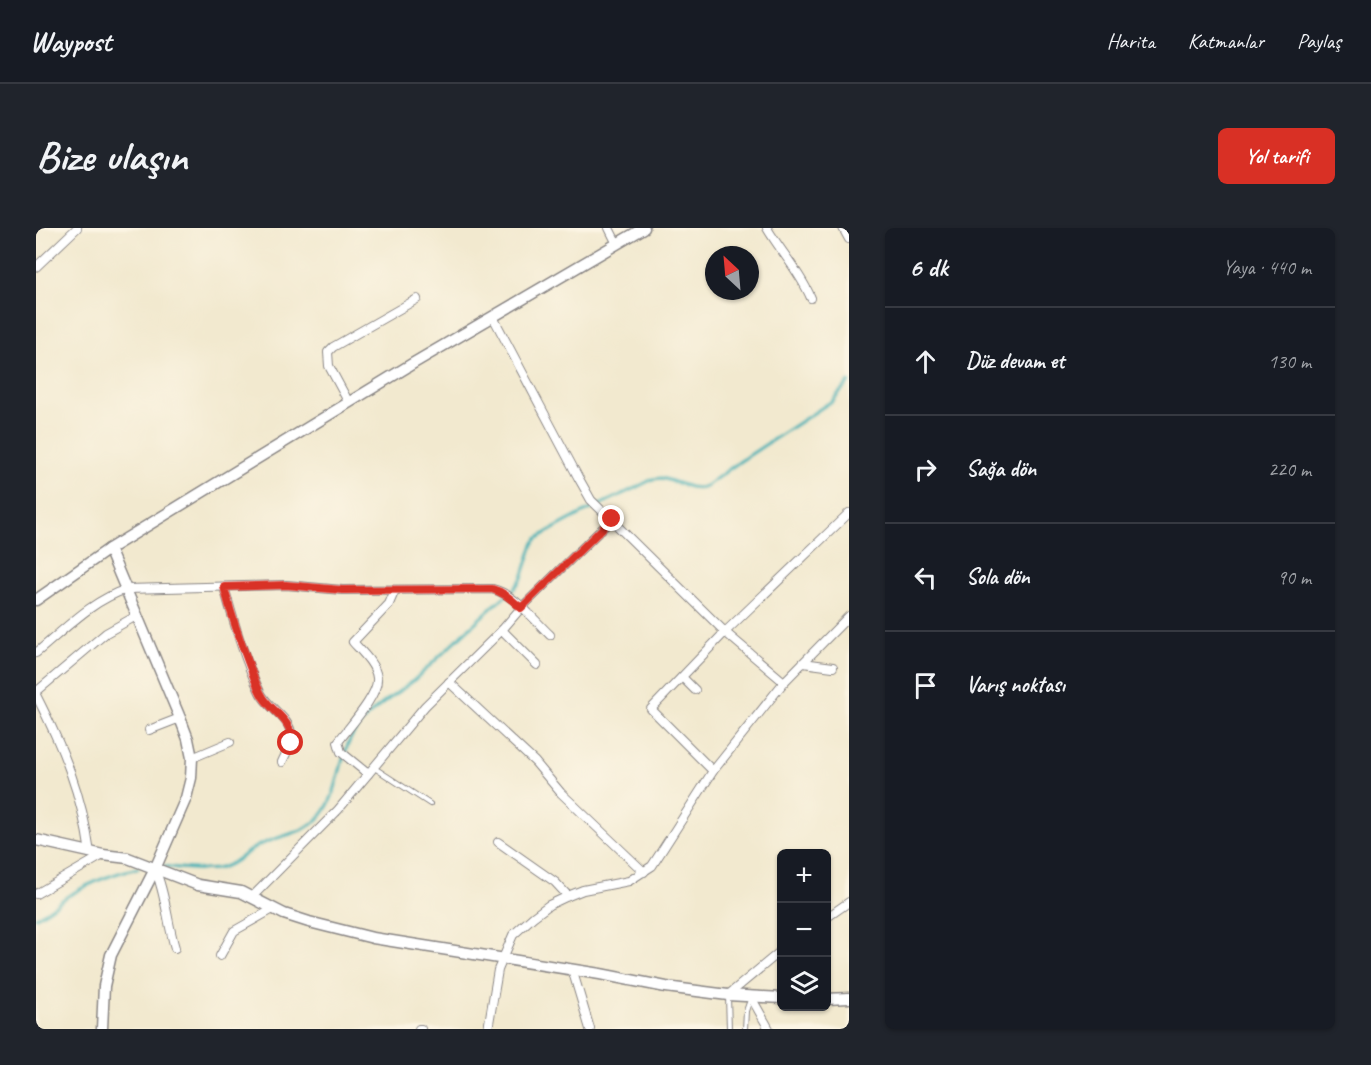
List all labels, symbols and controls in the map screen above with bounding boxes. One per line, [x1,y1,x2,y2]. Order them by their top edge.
text: Waypost [30,24,111,59]
text: Harita [1107,28,1155,54]
text: Katmanlar [1188,28,1264,54]
text: Paylaş [1297,28,1341,54]
button: Yol tarifi [1218,128,1335,184]
text: Bize ulaşın [36,130,187,183]
north arrow [705,246,759,300]
text: 6 dk [909,251,948,284]
text: Yaya · 440 m [1223,255,1311,280]
icon: ahead [909,345,942,378]
text: Düz devam et [966,347,1064,375]
text: 130 m [1268,349,1311,374]
icon: right [909,453,942,486]
text: Sağa dön [966,455,1036,483]
text: 220 m [1268,457,1311,482]
route end [598,505,624,531]
icon: left [909,561,942,594]
text: Sola dön [966,563,1030,591]
text: 90 m [1277,565,1311,590]
icon: arrive [909,669,942,702]
text: Varış noktası [966,671,1065,699]
route start [277,729,303,755]
map controls [777,849,831,1011]
button: + [777,849,831,903]
button: − [777,903,831,957]
button: layers [777,957,831,1011]

